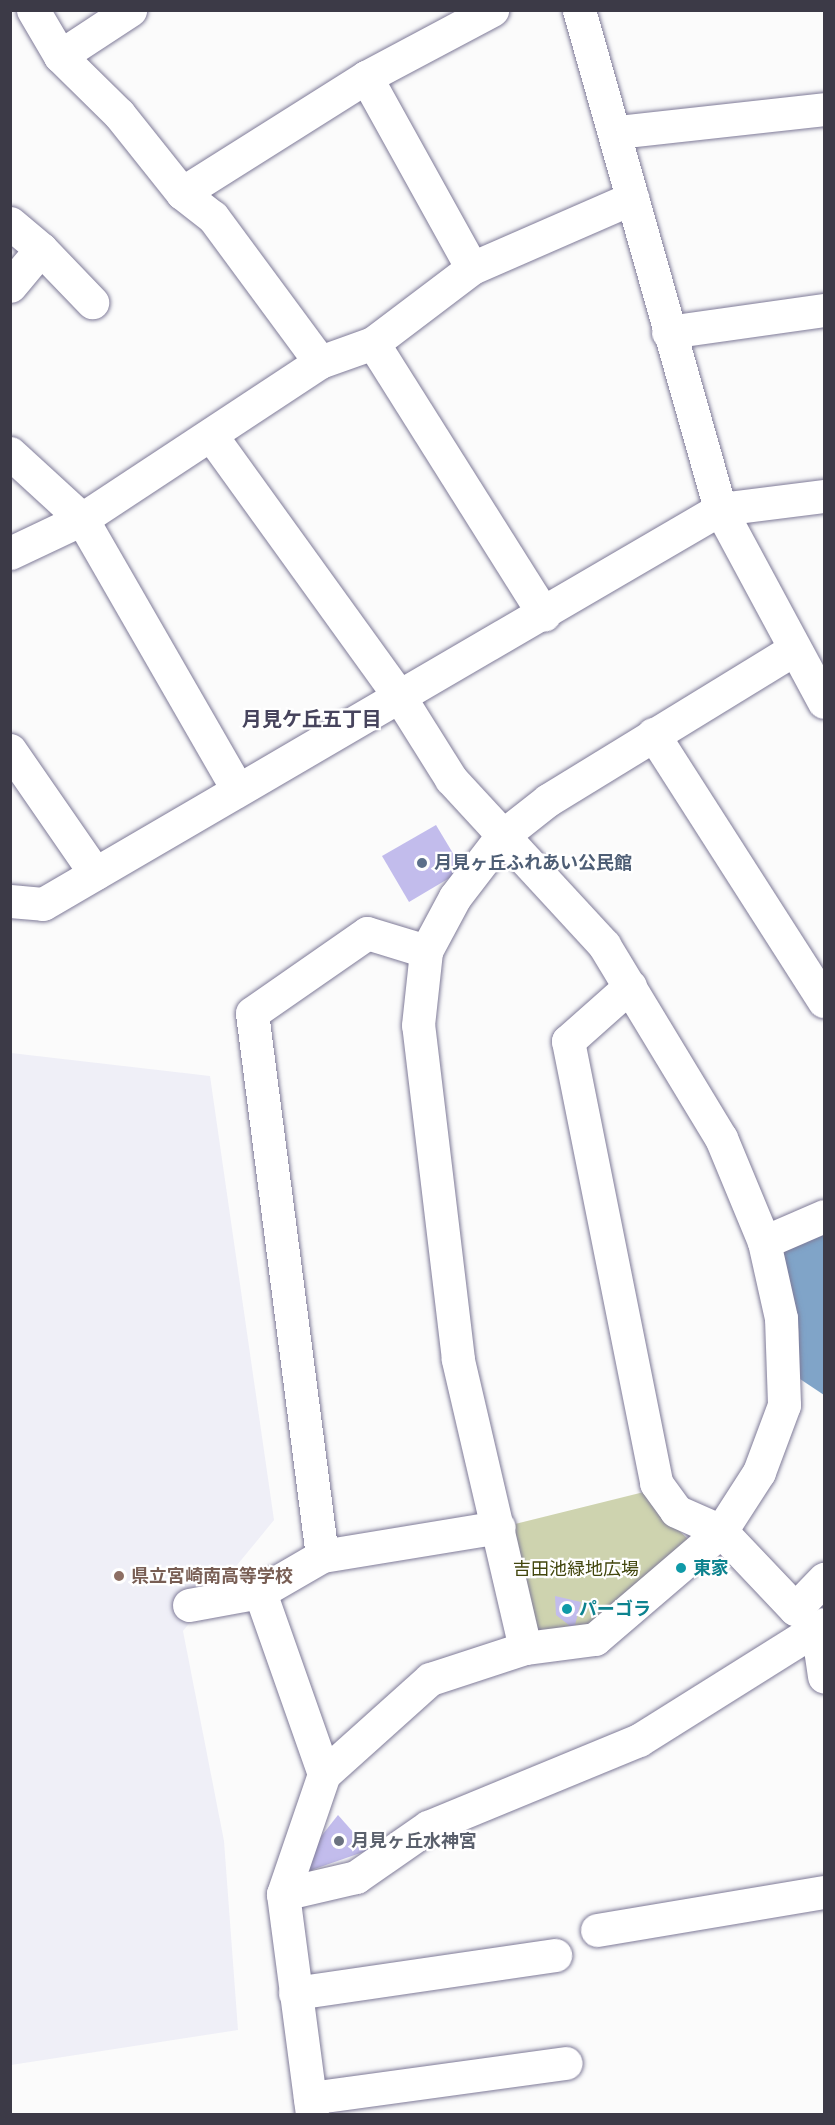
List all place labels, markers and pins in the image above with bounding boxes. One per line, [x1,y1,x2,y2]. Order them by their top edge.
place label: 月見ヶ丘ふれあい公民館 [434,852,632,874]
marker: 月見ヶ丘ふれあい公民館 [415,856,429,870]
place label: 東家 [693,1557,729,1579]
marker: 東家 [674,1561,688,1575]
place label: 県立宮崎南高等学校 [131,1565,293,1587]
marker: 県立宮崎南高等学校 [112,1569,126,1583]
place label: パーゴラ [579,1598,651,1620]
marker: パーゴラ [560,1602,574,1616]
place label: 月見ヶ丘水神宮 [351,1830,477,1852]
marker: 月見ヶ丘水神宮 [332,1834,346,1848]

